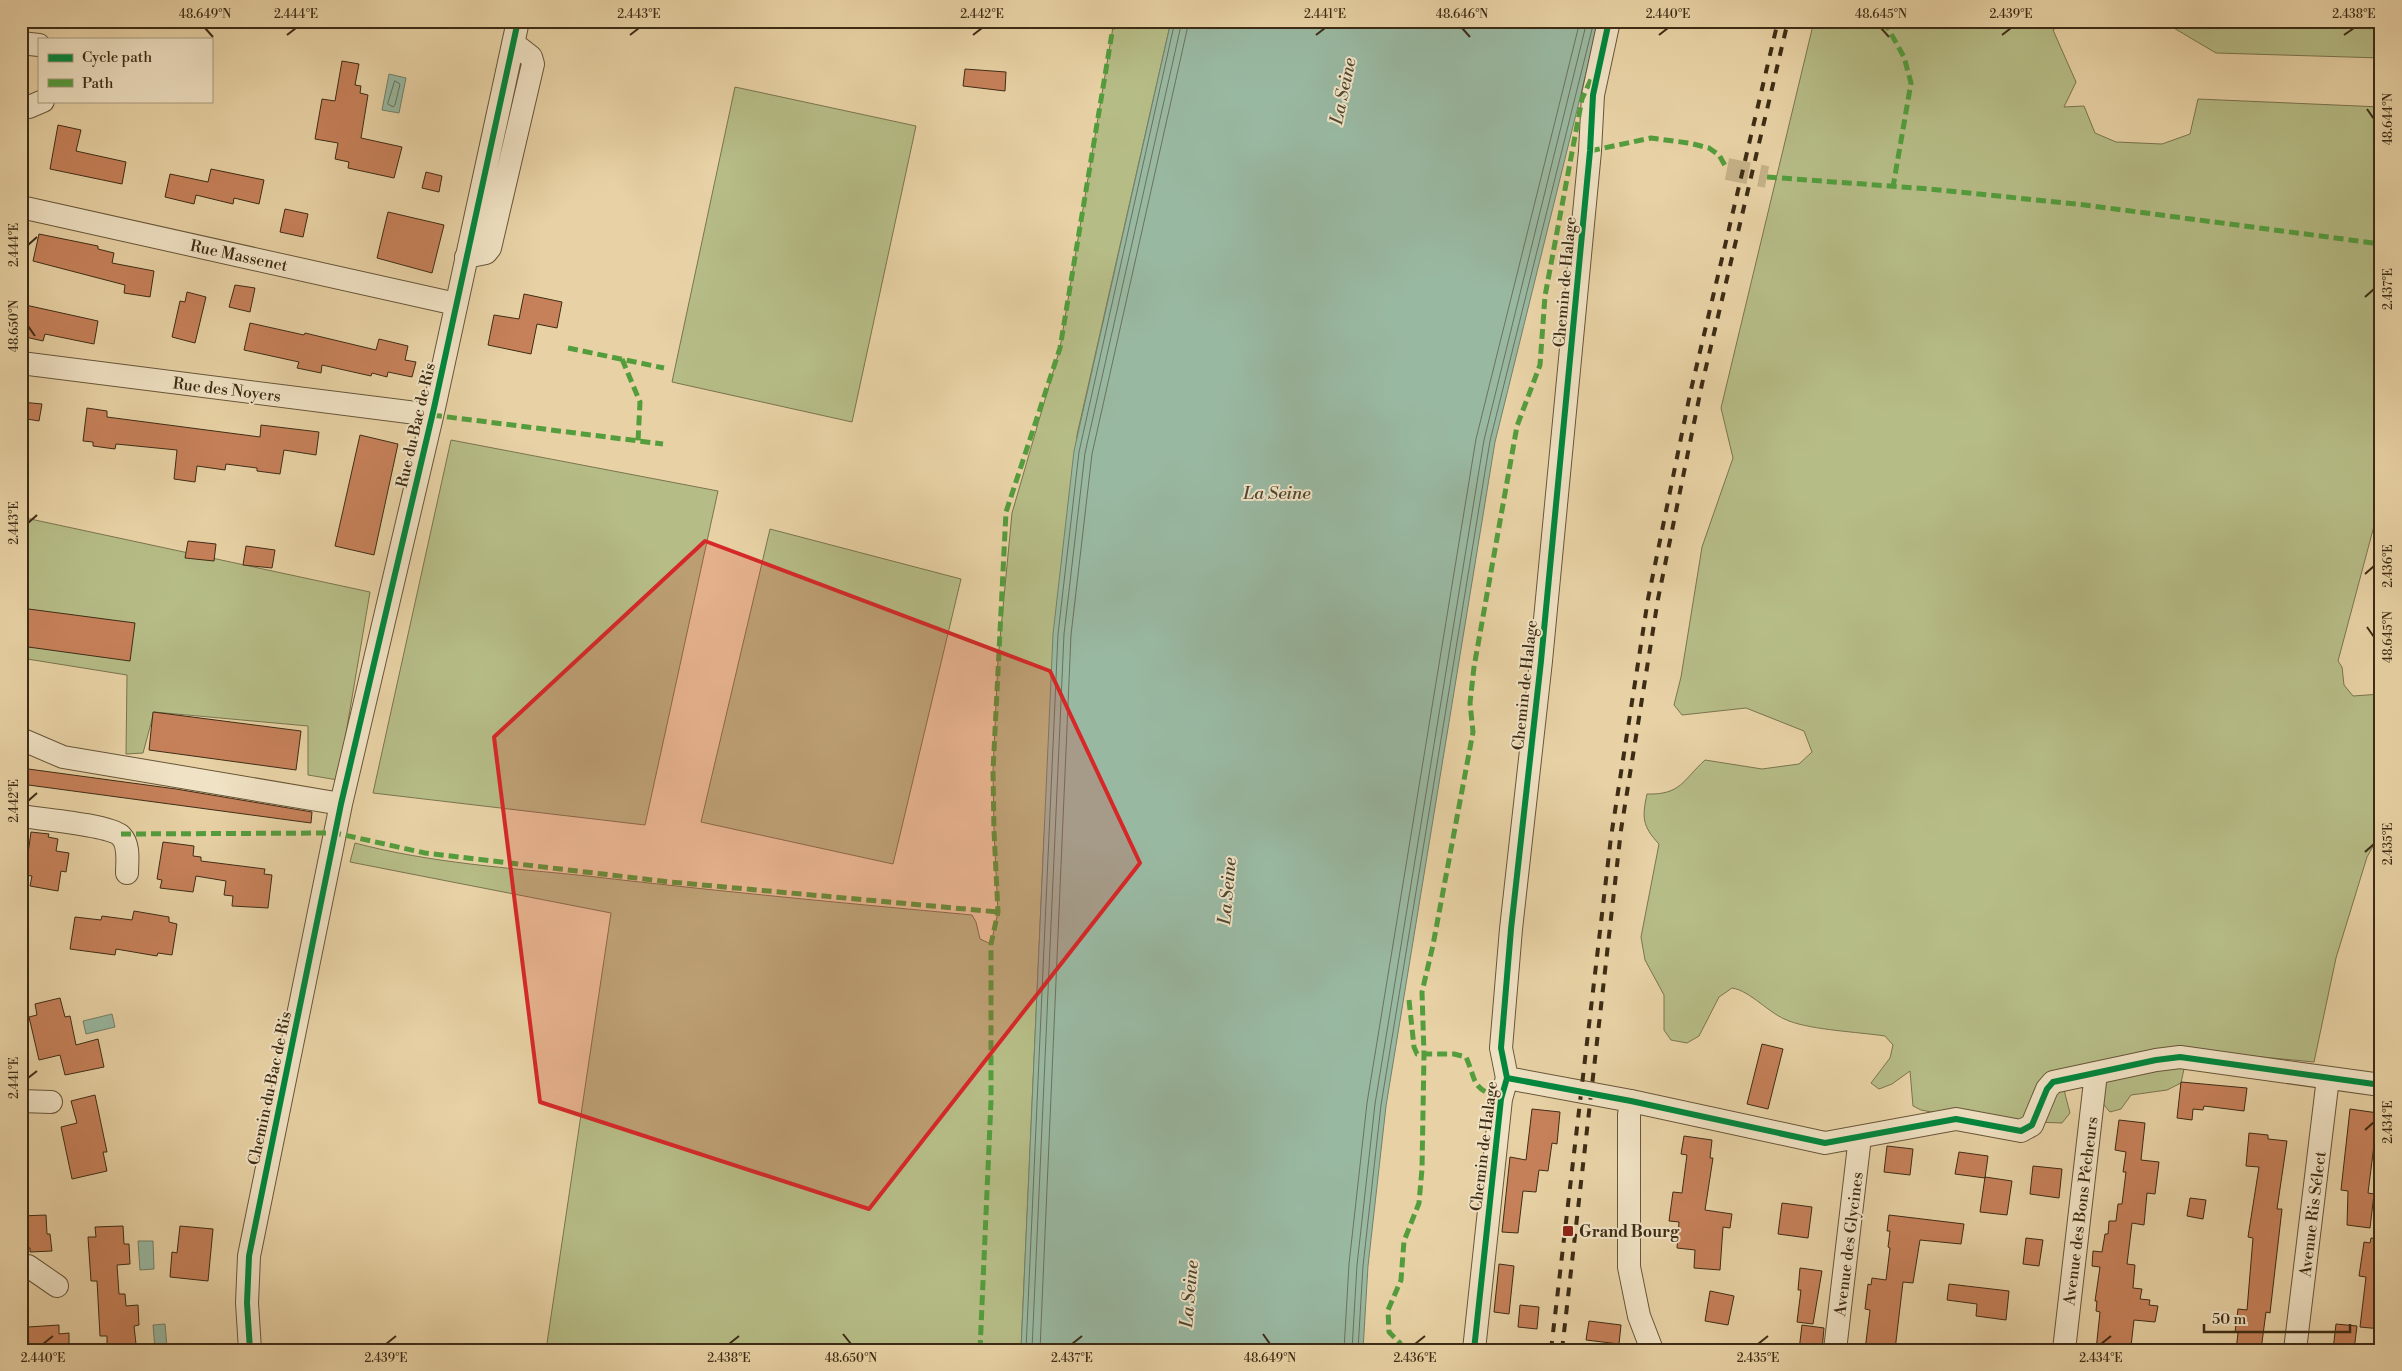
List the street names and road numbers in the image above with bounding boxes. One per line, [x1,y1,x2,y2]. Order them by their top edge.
street label: Chemin de Halage [1549,216,1581,348]
street label: Rue Massenet [188,236,290,276]
street label: Rue du Bac de Ris [392,361,440,490]
street label: Rue des Noyers [172,373,282,407]
street label: Chemin de Halage [1508,619,1542,751]
street label: Chemin du Bac de Ris [244,1009,296,1167]
street label: Chemin de Halage [1466,1080,1502,1212]
street label: Avenue des Bons Pêcheurs [2059,1116,2103,1308]
street label: Avenue Ris Sélect [2295,1150,2331,1279]
street label: Avenue des Glycines [1830,1171,1868,1319]

